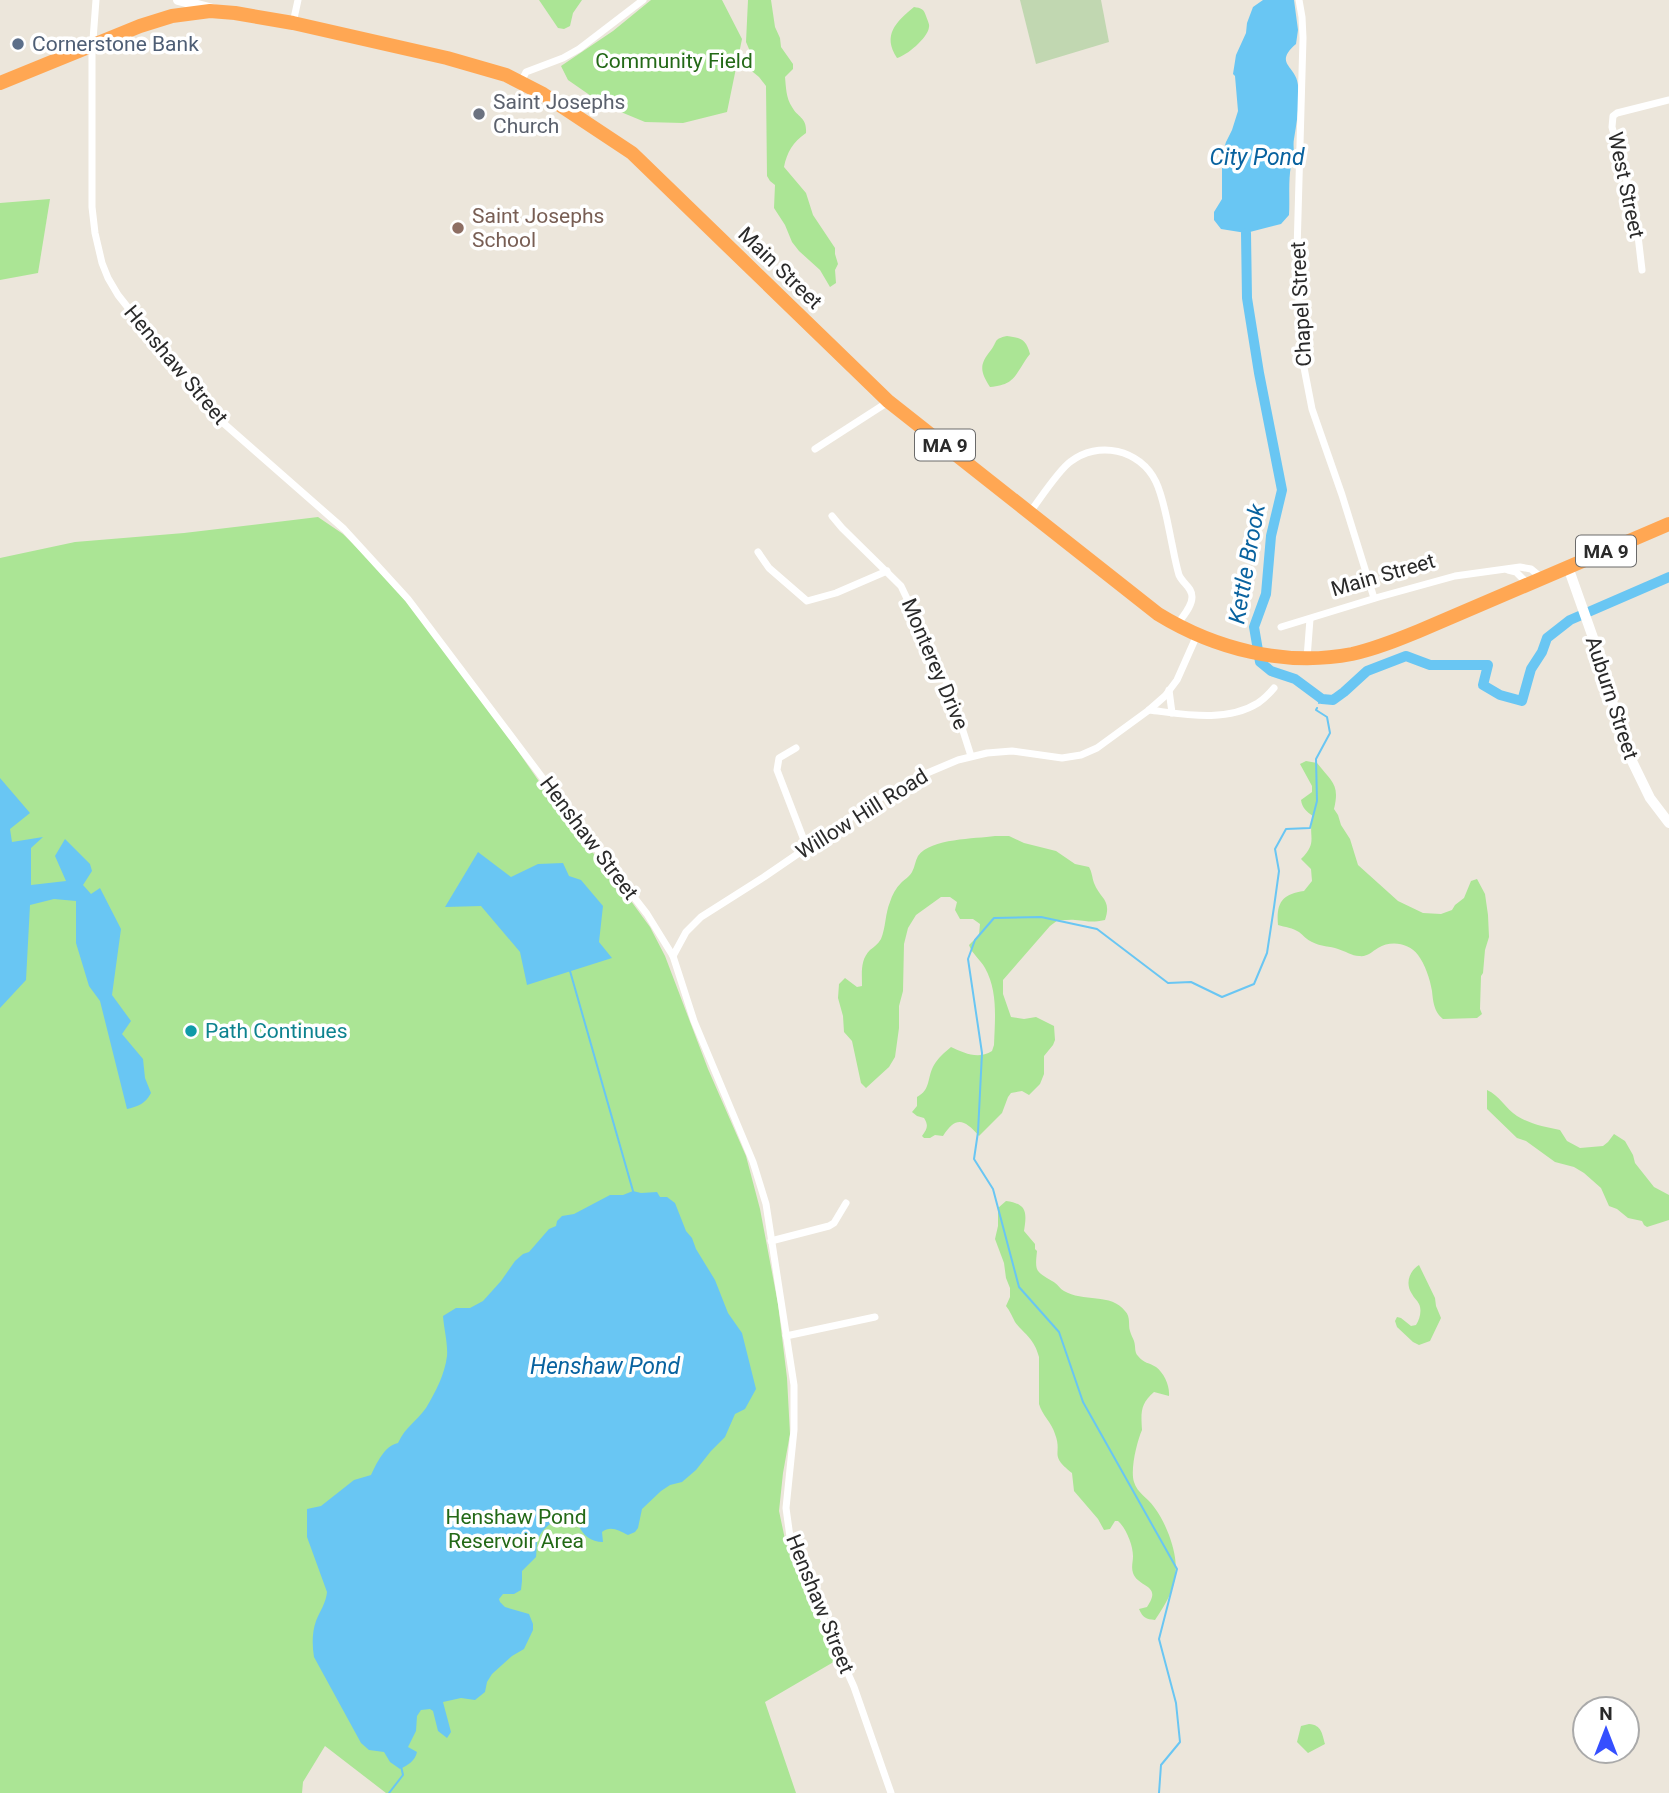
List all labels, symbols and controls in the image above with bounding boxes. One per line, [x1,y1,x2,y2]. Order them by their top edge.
place label: Cornerstone Bank [32,32,199,56]
marker: Cornerstone Bank [10,36,26,52]
park label: Community Field [595,49,753,73]
place label: Saint Josephs Church [493,90,625,138]
marker: Saint Josephs Church [471,106,487,122]
street label: West Street [1603,130,1649,240]
water label: City Pond [1210,144,1305,171]
place label: Saint Josephs School [472,204,604,252]
marker: Saint Josephs School [450,220,466,236]
street label: Main Street [733,222,827,314]
street label: Chapel Street [1286,241,1316,367]
street label: Henshaw Street [119,301,233,429]
road number: MA 9 [915,430,975,460]
water label: Kettle Brook [1223,501,1271,626]
road number: MA 9 [1576,536,1636,566]
street label: Main Street [1328,549,1438,601]
street label: Monterey Drive [897,595,973,733]
street label: Auburn Street [1581,633,1643,763]
street label: Willow Hill Road [792,764,932,864]
street label: Henshaw Street [535,772,643,904]
place label: Path Continues [205,1019,348,1043]
marker: Path Continues [183,1023,199,1039]
water label: Henshaw Pond [530,1353,680,1380]
park label: Henshaw Pond Reservoir Area [445,1505,587,1553]
street label: Henshaw Street [781,1531,859,1677]
north arrow [1571,1695,1641,1765]
text: N [1599,1702,1613,1725]

